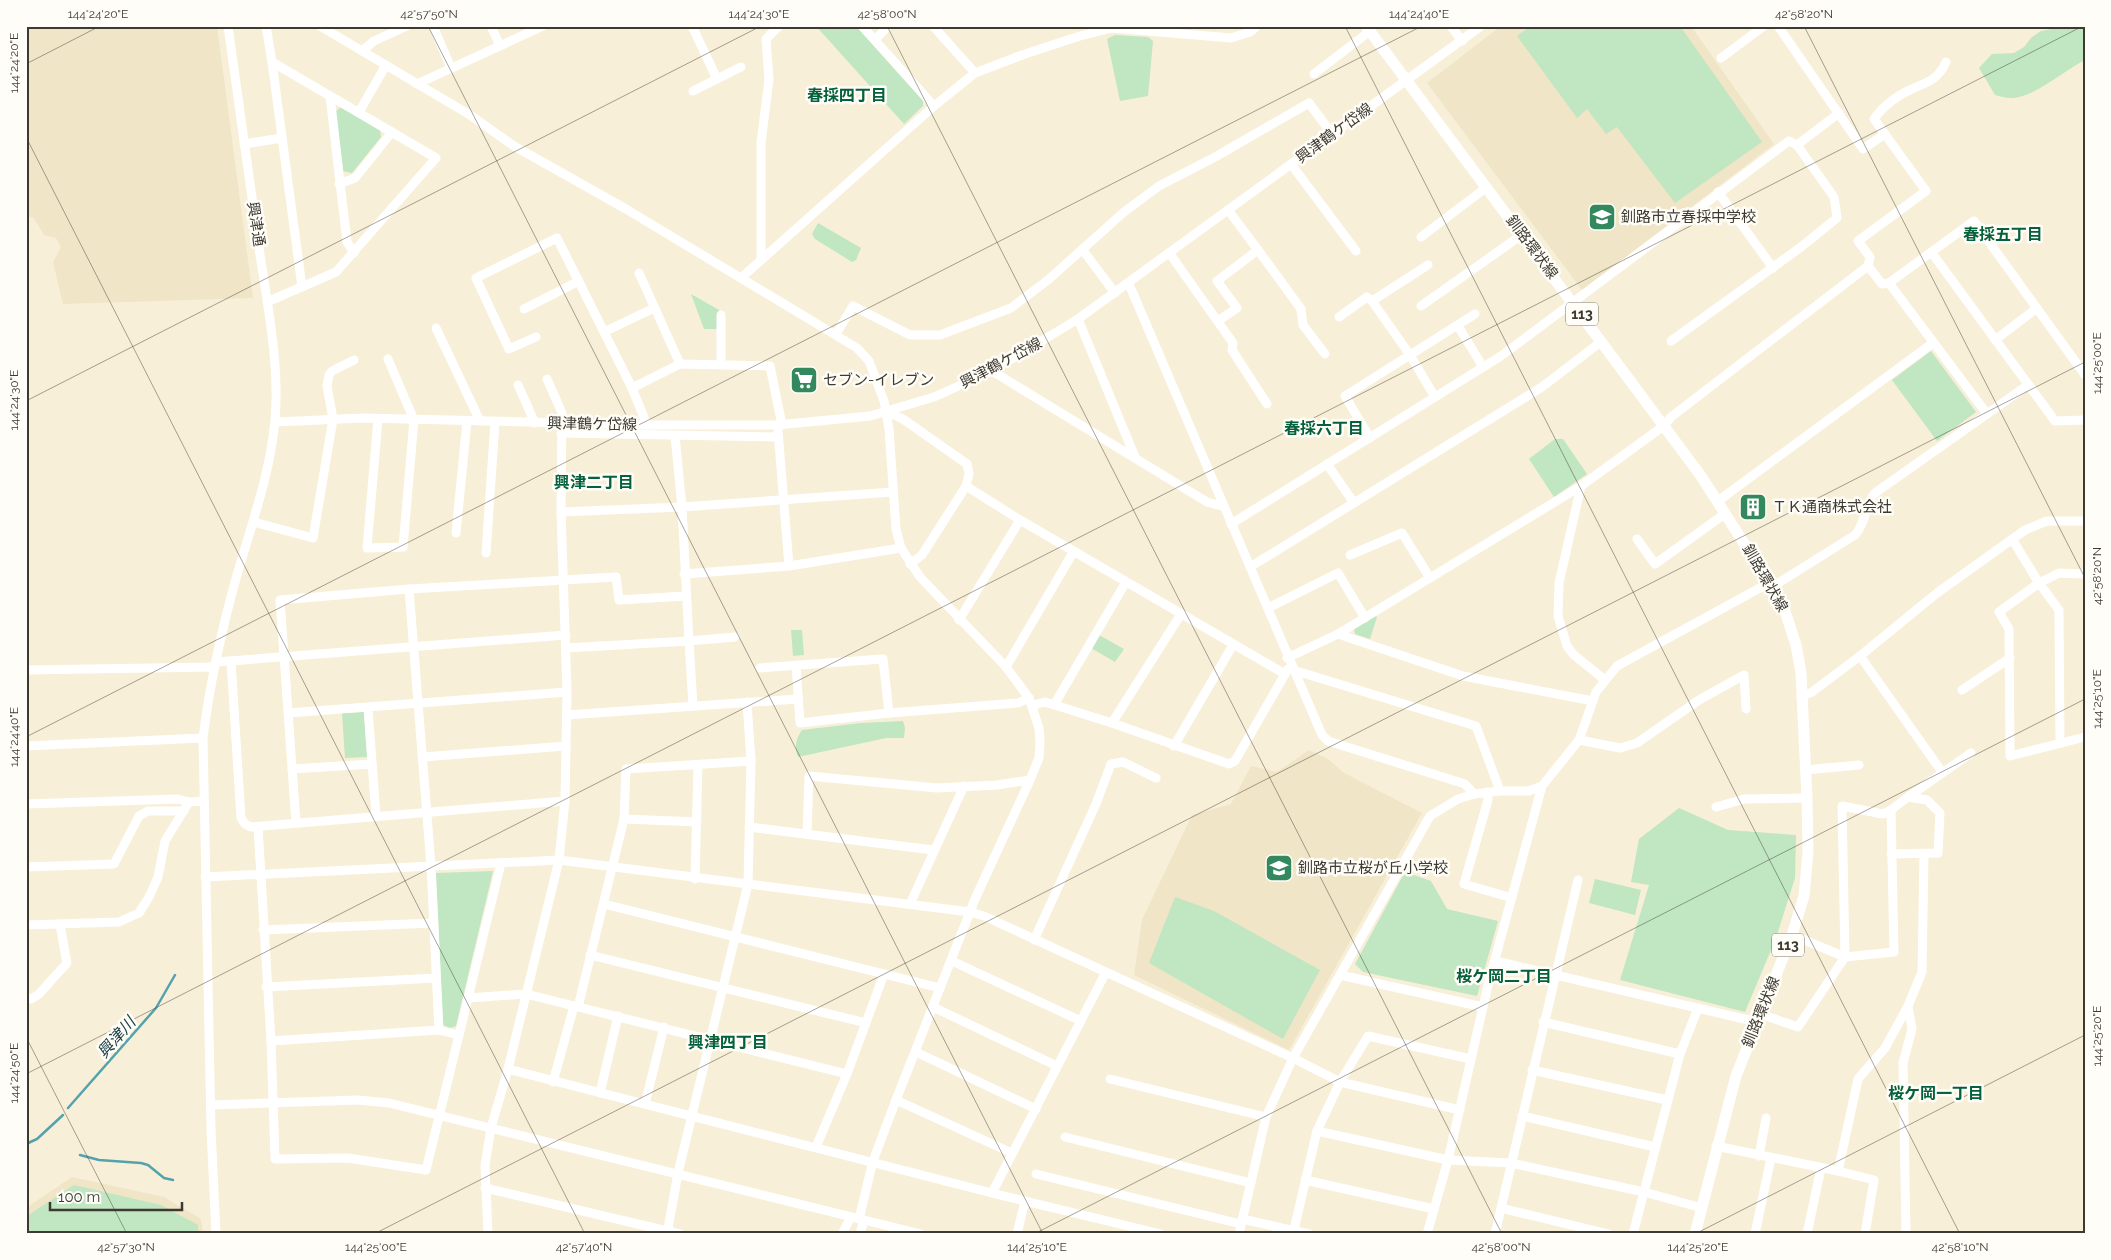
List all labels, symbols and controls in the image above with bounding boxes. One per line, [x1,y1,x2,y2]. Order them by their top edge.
text: 144°24'20"E [68,7,128,21]
text: 42°57'50"N [400,7,458,21]
text: 144°24'30"E [729,7,789,21]
text: 42°58'00"N [858,7,917,21]
text: 144°24'40"E [1389,7,1449,21]
text: 42°58'20"N [1775,7,1833,21]
text: 144°24'20"E [7,33,21,93]
district label: 春採四丁目 [807,86,887,105]
street label: 興津鶴ケ岱線 [1292,99,1376,167]
street label: 興津通 [244,200,268,248]
school or university icon: 釧路市立春採中学校 [1587,202,1617,232]
place label: 釧路市立春採中学校 [1621,208,1756,226]
street label: 釧路環状線 [1502,212,1562,282]
district label: 春採五丁目 [1963,225,2043,244]
road number: 113 [1566,302,1598,326]
text: 144°25'00"E [2090,332,2104,394]
street label: 興津鶴ケ岱線 [957,334,1045,392]
supermarket icon: セブン-イレブン [789,365,819,395]
text: 144°24'30"E [7,370,21,430]
place label: セブン-イレブン [823,371,934,389]
street label: 興津鶴ケ岱線 [547,414,637,434]
district label: 春採六丁目 [1284,419,1364,438]
district label: 興津二丁目 [554,473,634,492]
building icon: ＴＫ通商株式会社 [1738,492,1768,522]
place label: ＴＫ通商株式会社 [1772,498,1892,516]
street label: 釧路環状線 [1738,541,1792,615]
text: 42°58'20"N [2090,547,2104,605]
text: 144°25'10"E [2090,669,2104,729]
text: 144°24'40"E [7,707,21,767]
school or university icon: 釧路市立桜が丘小学校 [1264,853,1294,883]
place label: 釧路市立桜が丘小学校 [1298,859,1448,877]
road number: 113 [1772,934,1804,956]
district label: 桜ケ岡二丁目 [1456,967,1552,986]
street label: 釧路環状線 [1739,974,1783,1050]
text: 144°25'20"E [2090,1006,2104,1066]
water label: 興津川 [93,1011,141,1062]
district label: 興津四丁目 [688,1033,768,1052]
text: 144°24'50"E [7,1043,21,1103]
district label: 桜ケ岡一丁目 [1888,1084,1984,1103]
scale bar [50,1180,182,1212]
text: 100 m [58,1188,100,1206]
text: 42°57'30"N [97,1240,155,1254]
text: 144°25'00"E [345,1240,407,1254]
text: 42°57'40"N [556,1240,612,1254]
text: 144°25'10"E [1007,1240,1067,1254]
text: 42°58'00"N [1472,1240,1531,1254]
text: 144°25'20"E [1668,1240,1728,1254]
text: 42°58'10"N [1932,1240,1988,1254]

